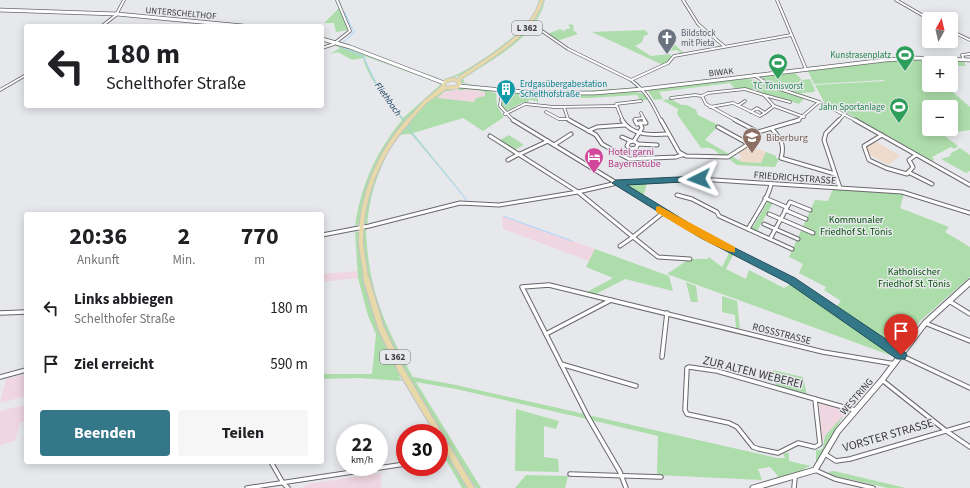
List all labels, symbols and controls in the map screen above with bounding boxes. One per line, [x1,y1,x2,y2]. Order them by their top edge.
street label: UNTERSCHELTHOF [145,4,218,23]
north arrow [922,12,958,48]
map controls [922,12,958,136]
road number: L 362 [512,21,542,35]
church icon: Bildstock mit Pieta [656,27,678,55]
place label: Bildstock mit Pieta [681,27,716,50]
text: 180 m [106,34,180,74]
icon: left [40,40,92,92]
sports icon: Kunstrasenplatz [894,44,916,72]
place label: Kunstrasenplatz [830,49,891,62]
sports icon: TC Tönisvorst [767,52,789,80]
button: + [922,56,958,92]
street label: BIWAK [708,65,735,80]
text: Schelthofer Straße [106,71,246,96]
building icon: Erdgasübergabestation Schelthofstraße [495,78,517,106]
place label: Erdgasübergabestation Schelthofstraße [520,78,607,101]
water label: Fliethbach [371,80,404,119]
place label: TC Tönisvorst [753,80,803,93]
sports icon: Jahn Sportanlage [888,96,910,124]
button: − [922,100,958,136]
place label: Jahn Sportanlage [819,101,886,114]
school or university icon: Biberburg [741,126,763,154]
place label: Biberburg [766,131,808,145]
place label: Hotel garni Bayernstube [608,145,661,171]
hotel icon: Hotel garni Bayernstube [583,146,605,174]
position arrow [678,158,720,200]
street label: FRIEDRICHSTRASSE [753,168,837,188]
park label: Kommunaler Friedhof St. Tönis [820,213,892,239]
text: 20:36 [69,219,127,254]
text: 2 [178,219,190,254]
text: 770 [241,219,279,254]
text: Ankunft [77,251,119,269]
text: Min. [172,251,195,269]
text: m [254,251,265,269]
park label: Katholischer Friedhof St. Tönis [878,265,950,291]
text: Links abbiegen [74,289,173,310]
icon: left [40,297,62,319]
text: 180 m [270,298,308,319]
text: Schelthofer Straße [74,310,175,328]
pin [884,314,918,355]
street label: ROSSSTRASSE [751,320,813,348]
icon: arrive [890,320,912,342]
road number: L 362 [380,350,410,364]
street label: ZUR ALTEN WEBEREI [701,352,805,393]
icon: arrive [40,353,62,375]
text: Ziel erreicht [74,354,154,375]
text: 590 m [270,354,308,375]
street label: WESTRING [837,375,877,418]
button: Beenden [40,410,170,456]
button: Teilen [178,410,308,456]
street label: VORSTER STRASSE [841,414,936,457]
speed limit sign: 30 [396,424,448,476]
text: 22 [351,431,373,459]
text: km/h [351,453,373,467]

